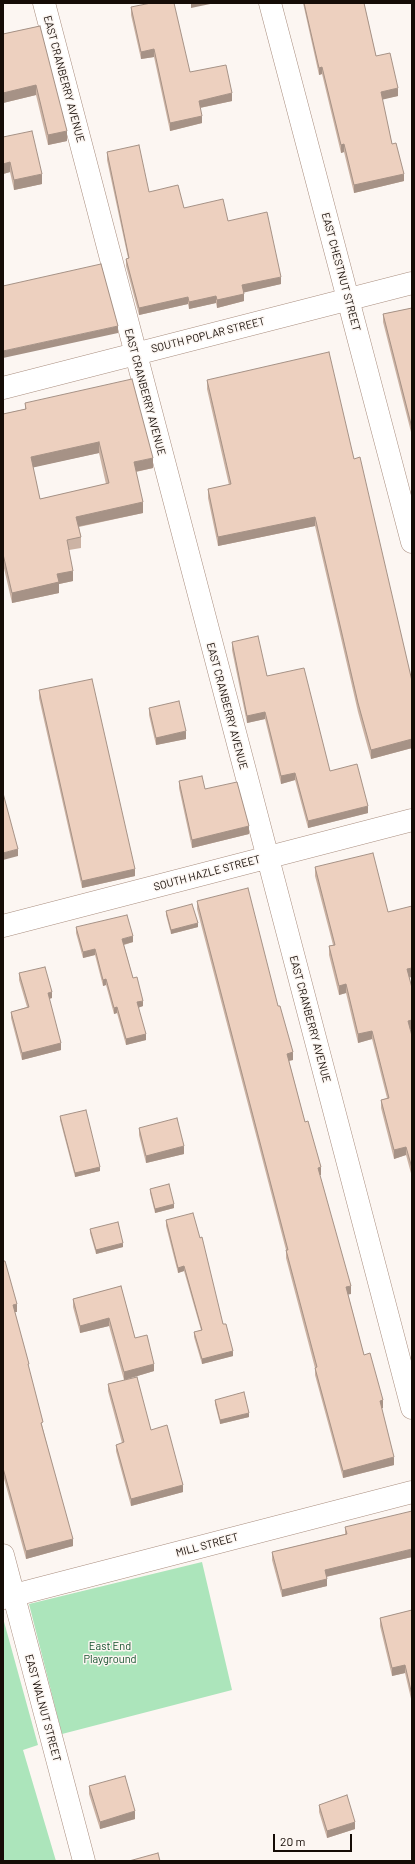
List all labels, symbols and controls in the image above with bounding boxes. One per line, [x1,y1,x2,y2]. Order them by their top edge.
street label: EAST CRANBERRY AVENUE [41,14,87,144]
street label: EAST CHESTNUT STREET [319,211,363,333]
street label: SOUTH POPLAR STREET [150,314,266,356]
street label: EAST CRANBERRY AVENUE [122,327,168,457]
street label: EAST CRANBERRY AVENUE [204,641,250,771]
street label: SOUTH HAZLE STREET [152,852,262,894]
street label: EAST CRANBERRY AVENUE [287,954,333,1084]
street label: MILL STREET [174,1530,240,1560]
park label: East End Playground [83,1639,137,1665]
street label: EAST WALNUT STREET [22,1653,64,1763]
scale bar [275,1826,354,1852]
text: 20 m [280,1834,306,1848]

